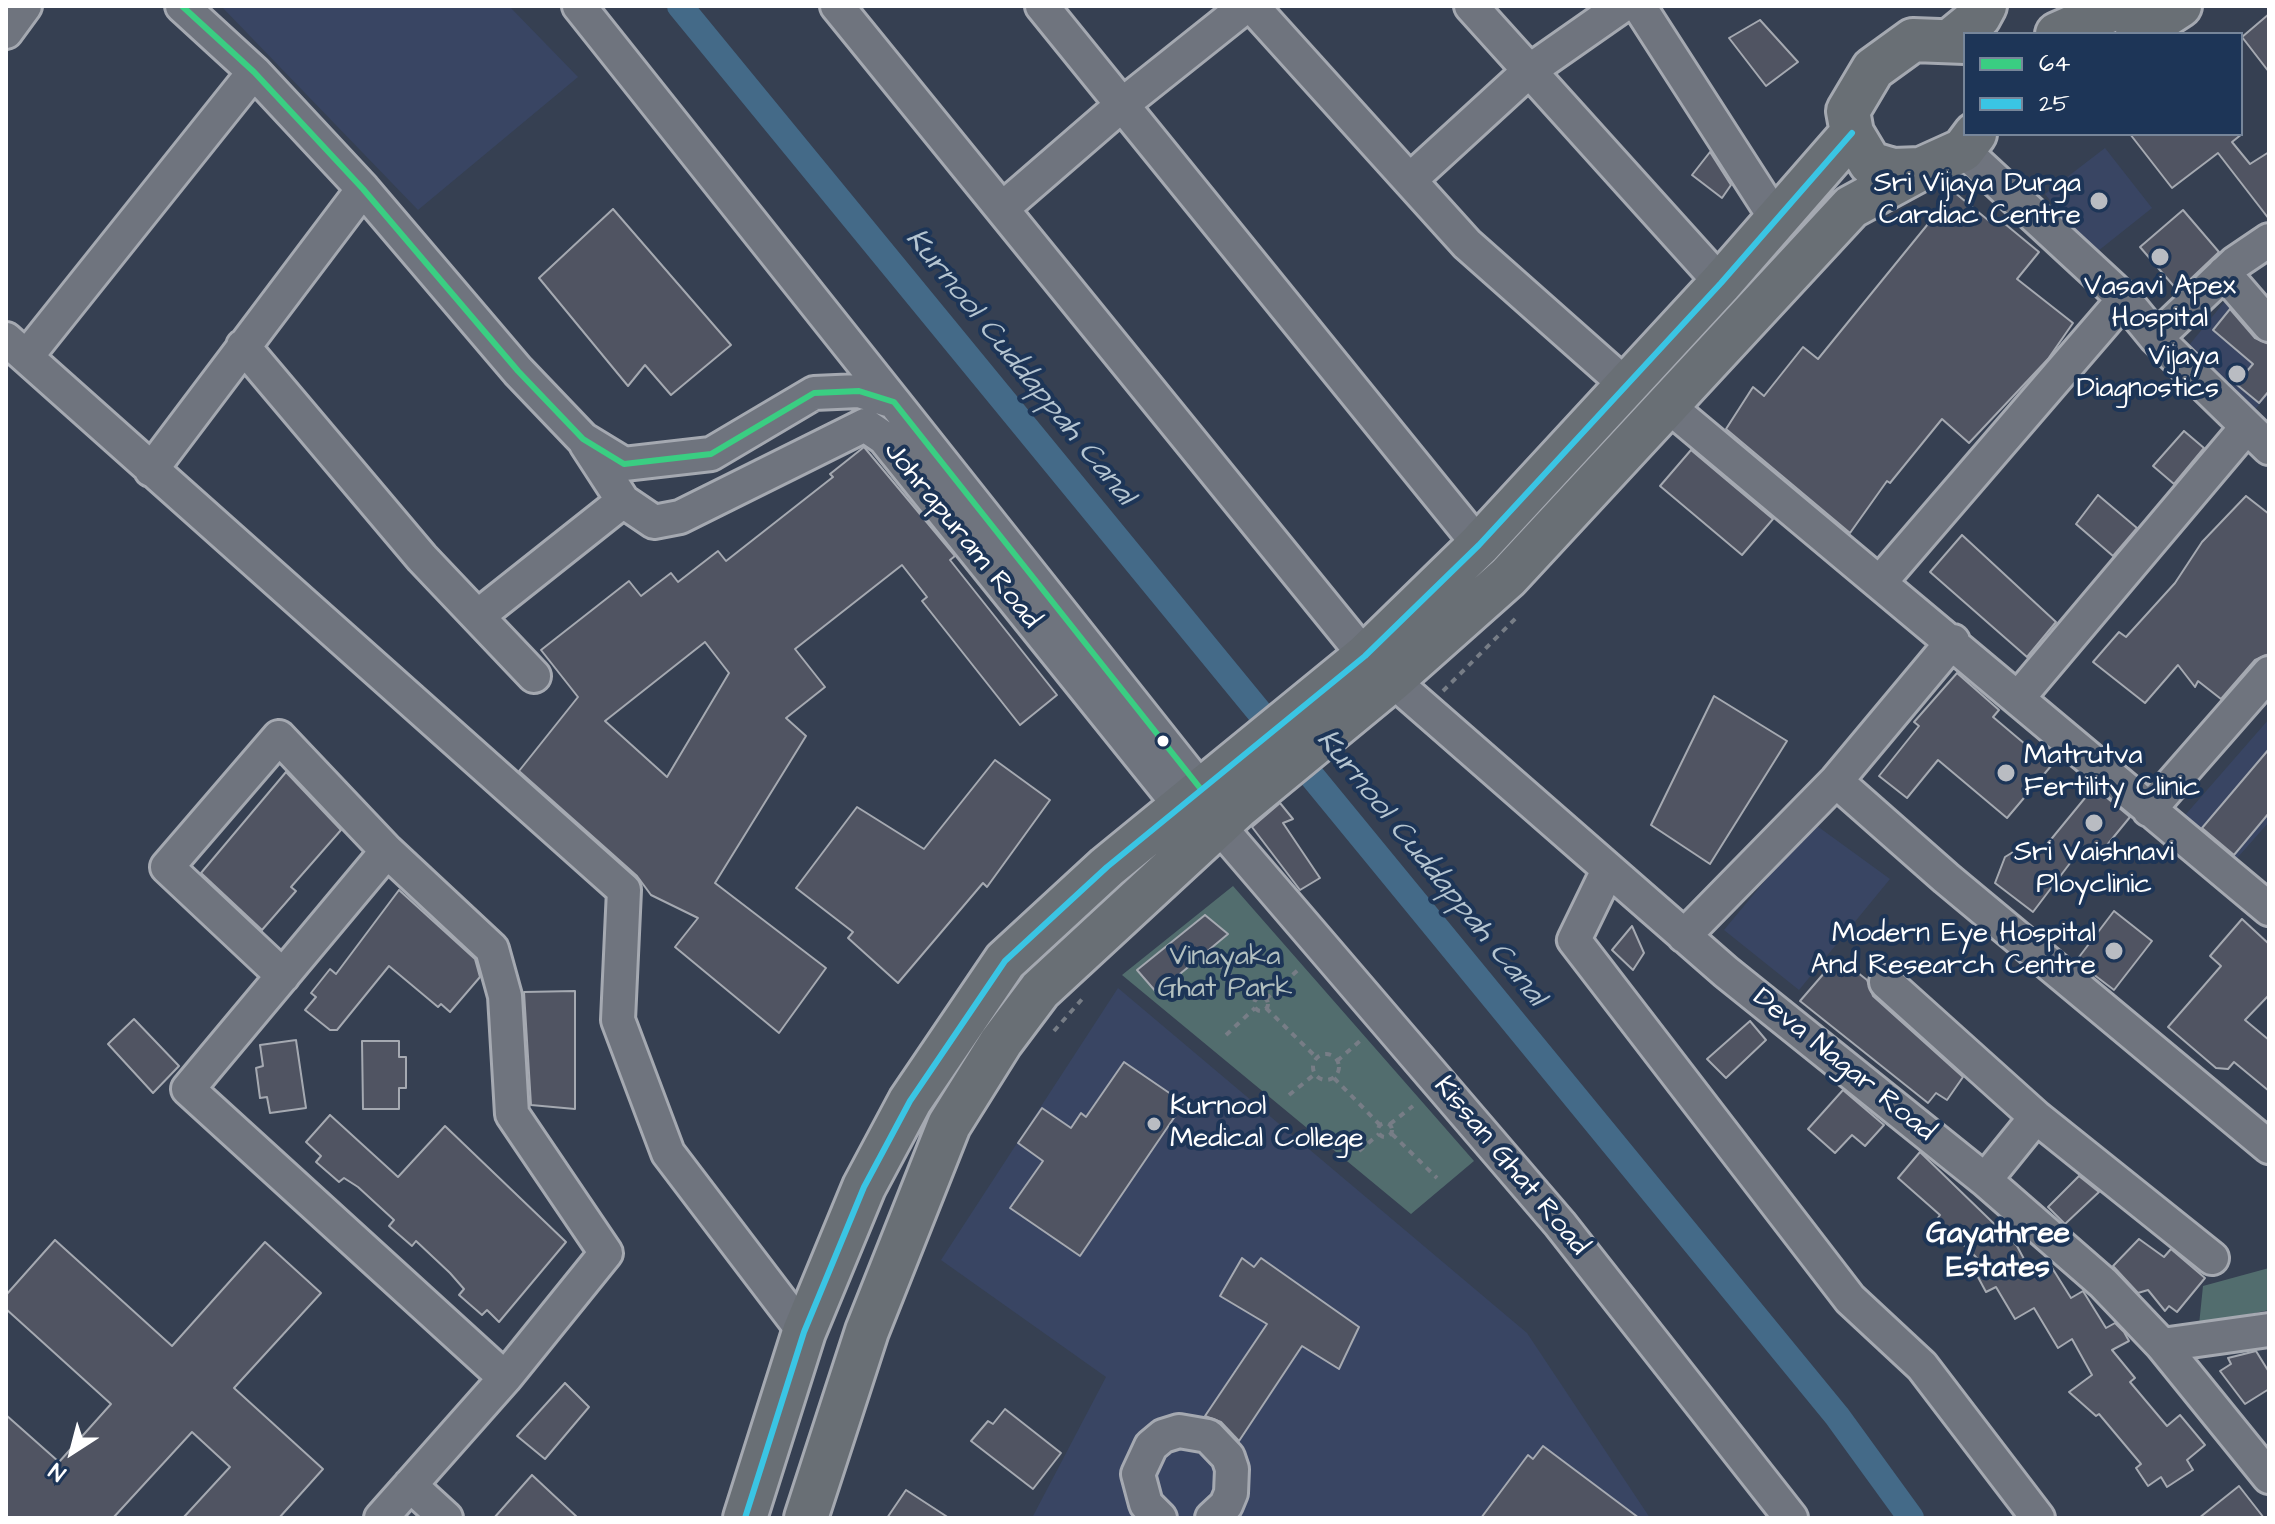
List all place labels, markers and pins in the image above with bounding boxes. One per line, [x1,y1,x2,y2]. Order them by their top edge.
place label: Sri Vijaya Durga Cardiac Centre [1874,168,2081,234]
marker: Sri Vijaya Durga Cardiac Centre [2088,190,2110,212]
marker: Vasavi Apex Hospital [2149,246,2171,268]
place label: Vasavi Apex Hospital [2084,271,2236,337]
place label: Vijaya Diagnostics [2077,341,2219,407]
marker: Vijaya Diagnostics [2226,363,2248,385]
unlabelled marker [1155,733,1171,749]
place label: Matrutva Fertility Clinic [2024,740,2201,806]
marker: Matrutva Fertility Clinic [1995,762,2017,784]
marker: Sri Vaishnavi Ployclinic [2083,812,2105,834]
place label: Sri Vaishnavi Ployclinic [2014,837,2174,903]
place label: Modern Eye Hospital And Research Centre [1811,918,2096,984]
marker: Modern Eye Hospital And Research Centre [2103,940,2125,962]
place label: Kurnool Medical College [1170,1091,1364,1157]
marker: Kurnool Medical College [1145,1115,1163,1133]

